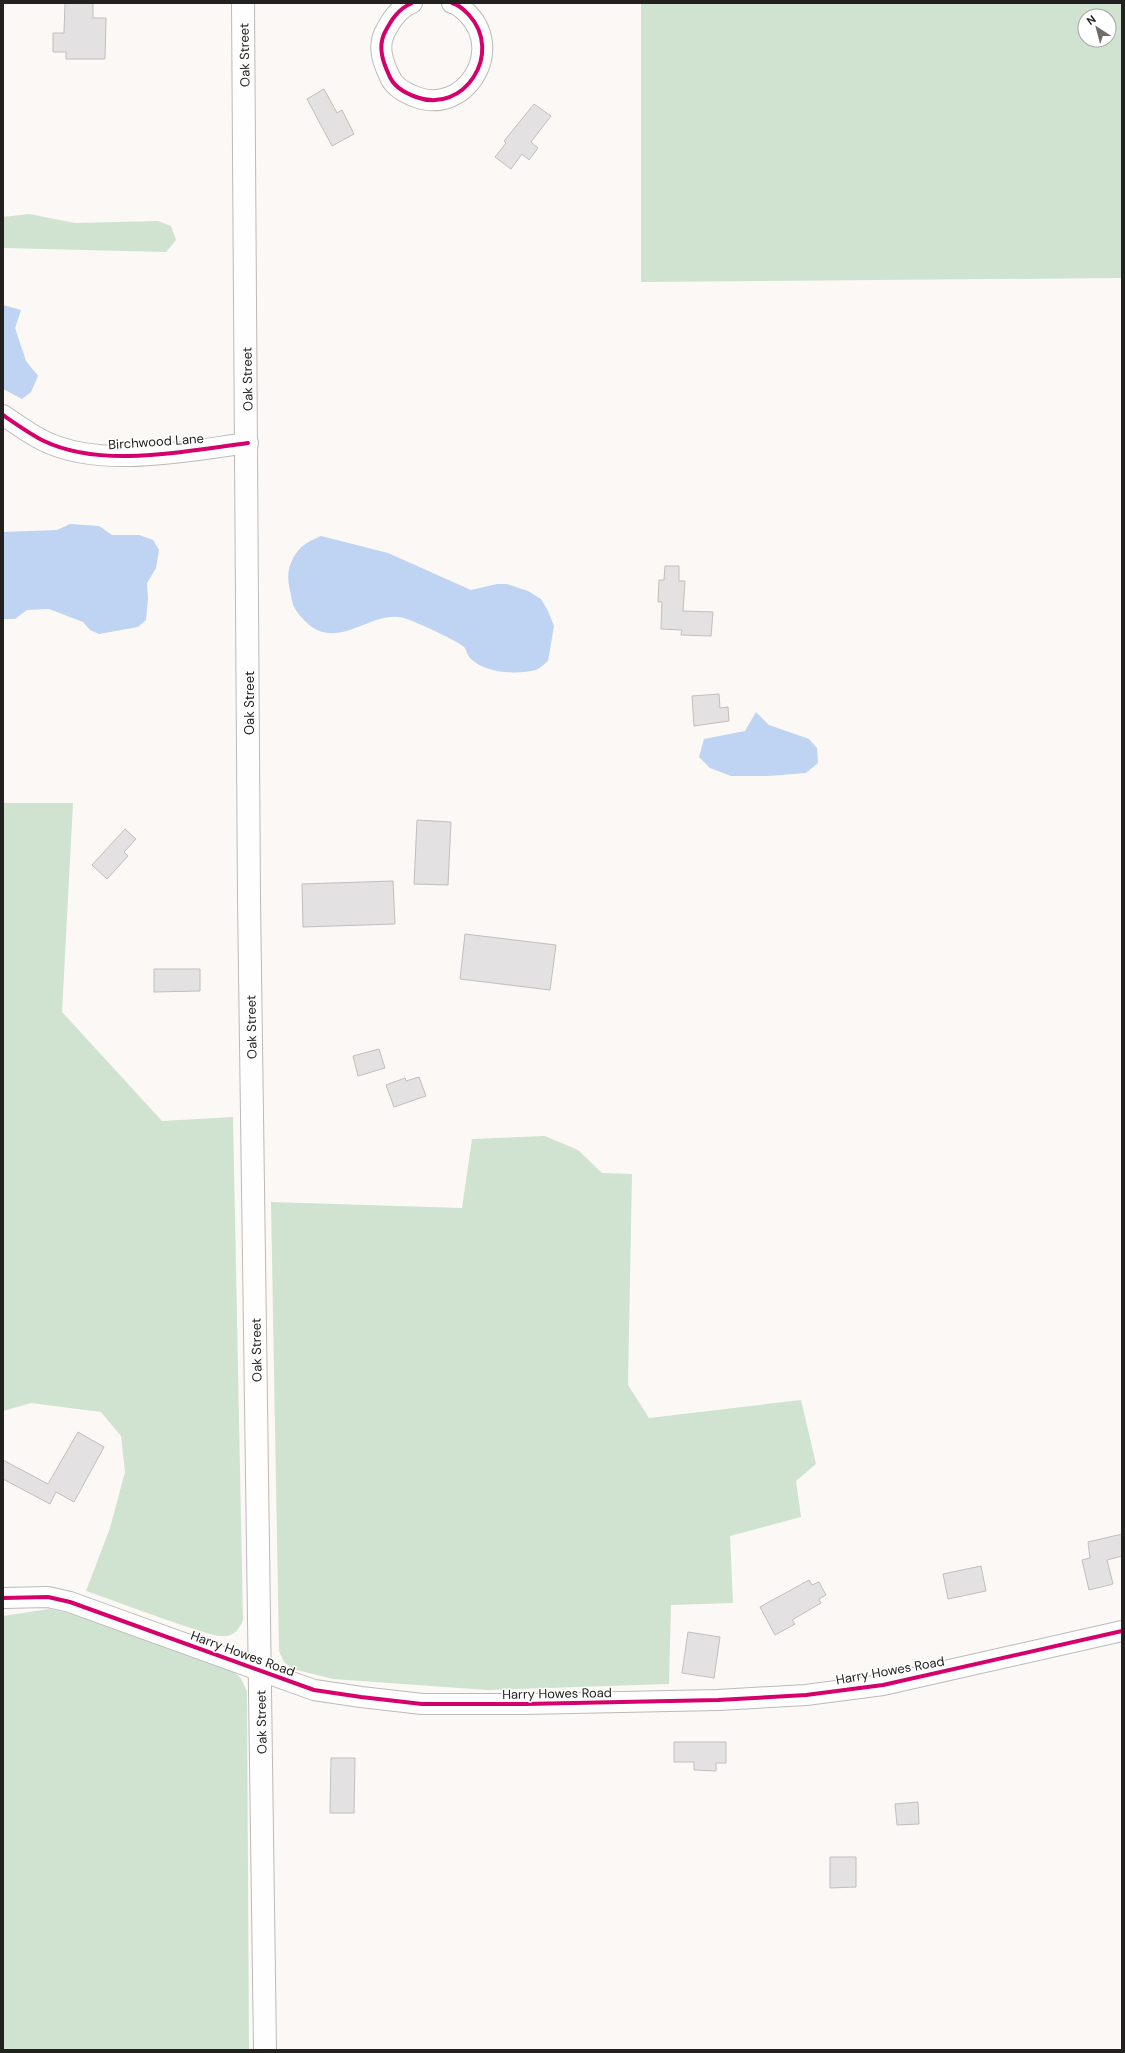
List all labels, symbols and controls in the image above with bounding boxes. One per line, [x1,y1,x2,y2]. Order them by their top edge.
north arrow [1077,8,1117,48]
text: N [1084,12,1098,28]
street label: Oak Street [235,23,254,87]
street label: Oak Street [238,347,257,411]
street label: Birchwood Lane [108,430,204,453]
street label: Oak Street [241,671,258,735]
street label: Oak Street [242,995,261,1059]
street label: Oak Street [247,1318,266,1382]
street label: Harry Howes Road [188,1627,297,1680]
street label: Harry Howes Road [835,1653,946,1688]
street label: Harry Howes Road [502,1684,612,1703]
street label: Oak Street [252,1690,271,1754]

